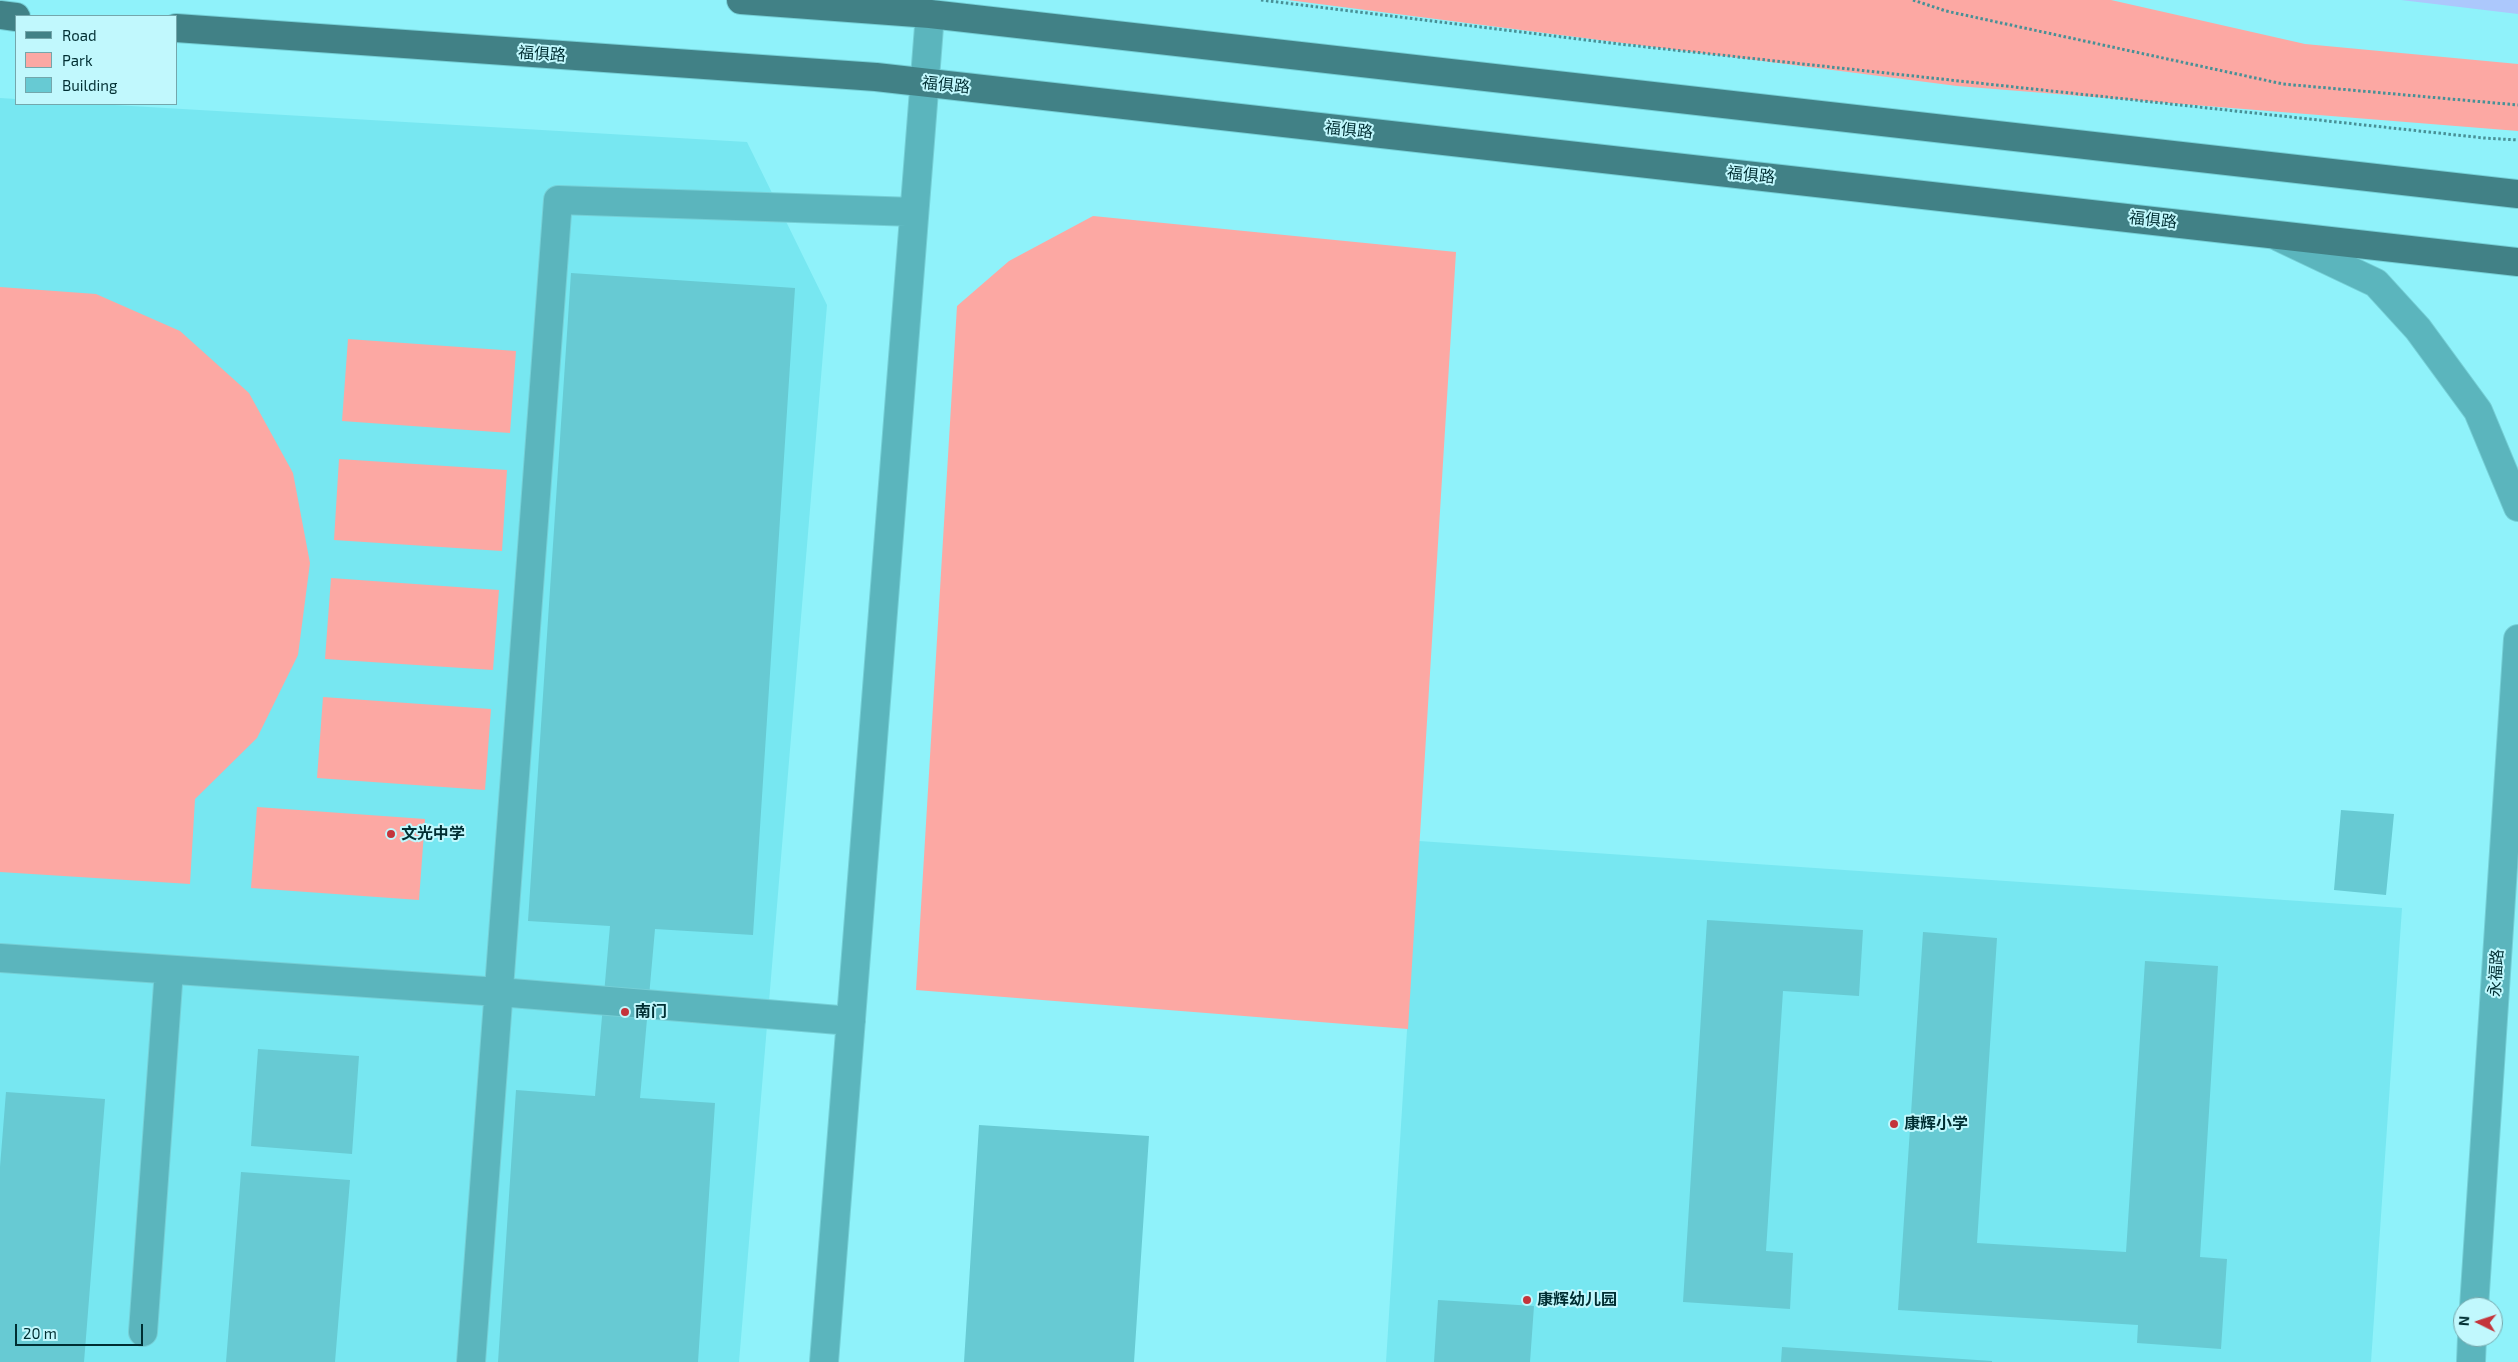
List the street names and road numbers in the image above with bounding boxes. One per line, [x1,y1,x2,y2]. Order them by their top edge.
street label: 福俱路 [517,43,567,65]
street label: 福俱路 [921,73,971,97]
street label: 福俱路 [1324,118,1374,142]
street label: 福俱路 [1726,163,1776,187]
street label: 福俱路 [2128,208,2178,232]
street label: 永福路 [2485,948,2507,998]

